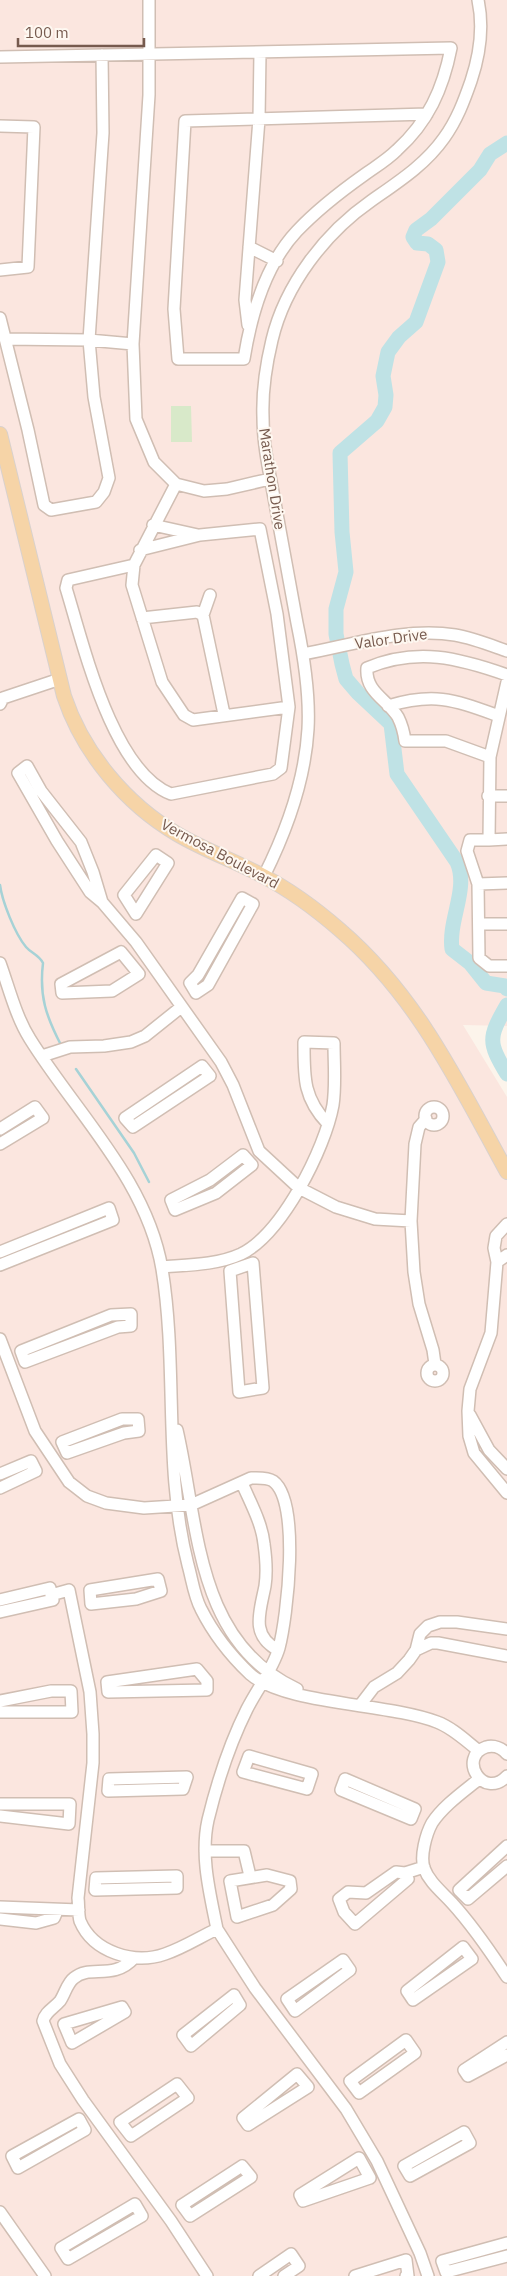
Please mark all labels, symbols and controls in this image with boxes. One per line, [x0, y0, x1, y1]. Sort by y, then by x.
scale bar [18, 15, 144, 47]
text: 100 m [25, 23, 69, 42]
street label: Marathon Drive [255, 427, 290, 531]
street label: Valor Drive [353, 624, 428, 653]
street label: Vermosa Boulevard [158, 814, 283, 893]

